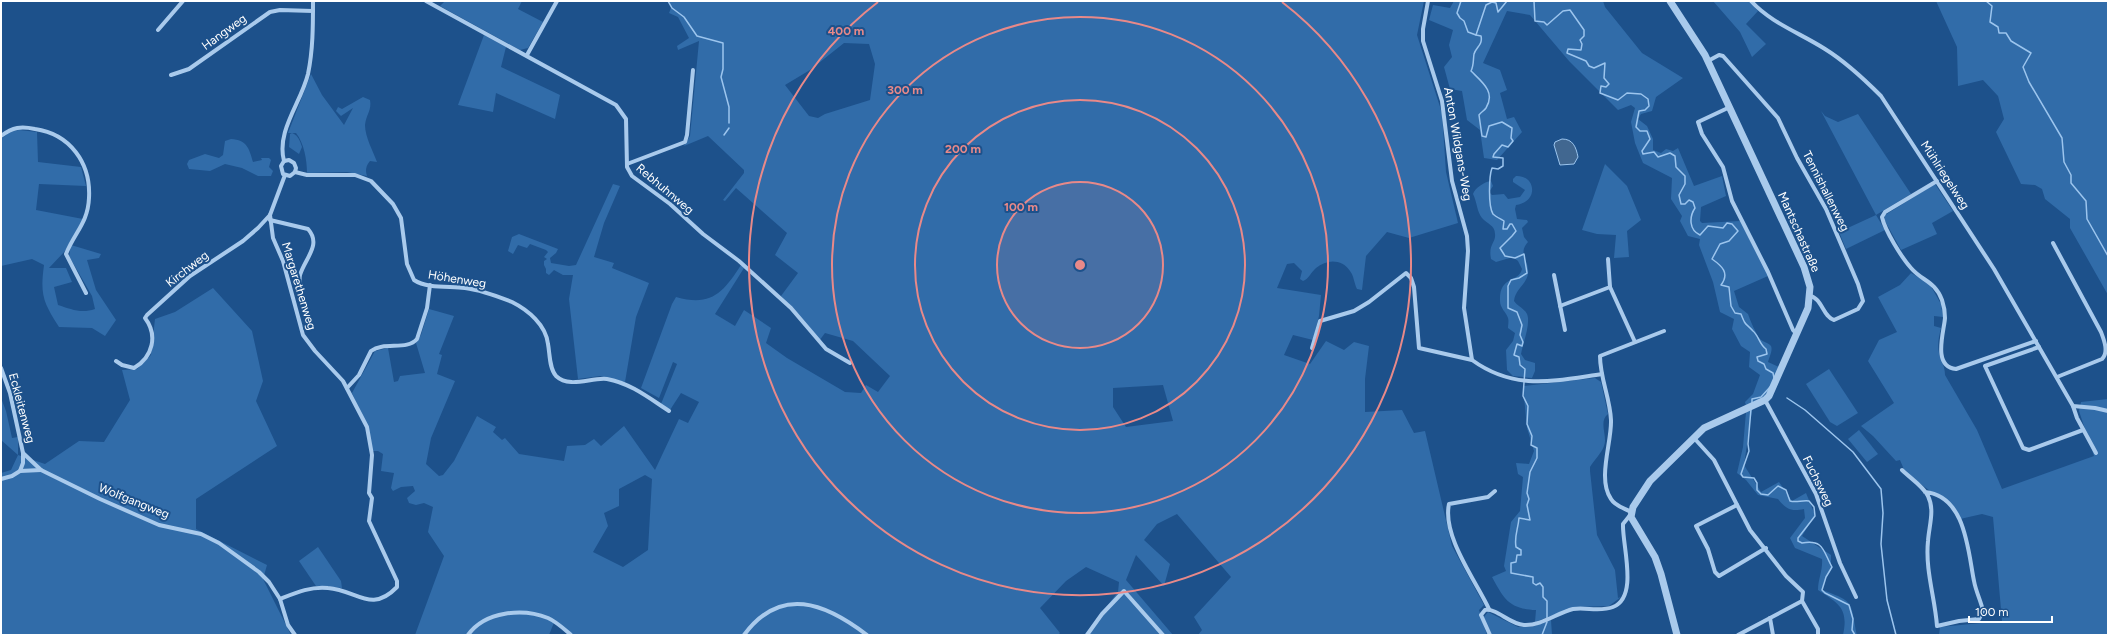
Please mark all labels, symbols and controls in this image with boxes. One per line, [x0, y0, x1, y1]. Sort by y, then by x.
street label: Hangweg [199, 11, 249, 53]
text: 400 m [828, 24, 864, 38]
text: 300 m [887, 83, 923, 97]
street label: Anton Wildgans-Weg [1441, 86, 1475, 202]
street label: Mühlriegelweg [1918, 138, 1972, 212]
text: 200 m [945, 142, 981, 156]
street label: Tennishallenweg [1800, 148, 1852, 234]
street label: Rebhuhnweg [633, 161, 697, 217]
street label: Mantschastraße [1775, 190, 1823, 275]
text: 100 m [1004, 200, 1038, 214]
street label: Margarethenweg [279, 240, 319, 332]
street label: Kirchweg [163, 248, 211, 290]
centre of rings [1073, 258, 1087, 272]
street label: Höhenweg [427, 267, 487, 291]
street label: Eckleitenweg [6, 371, 38, 445]
street label: Fuchsweg [1800, 453, 1836, 509]
street label: Wolfgangweg [97, 481, 171, 521]
scale bar [1969, 598, 2052, 624]
text: 100 m [1975, 605, 2009, 619]

